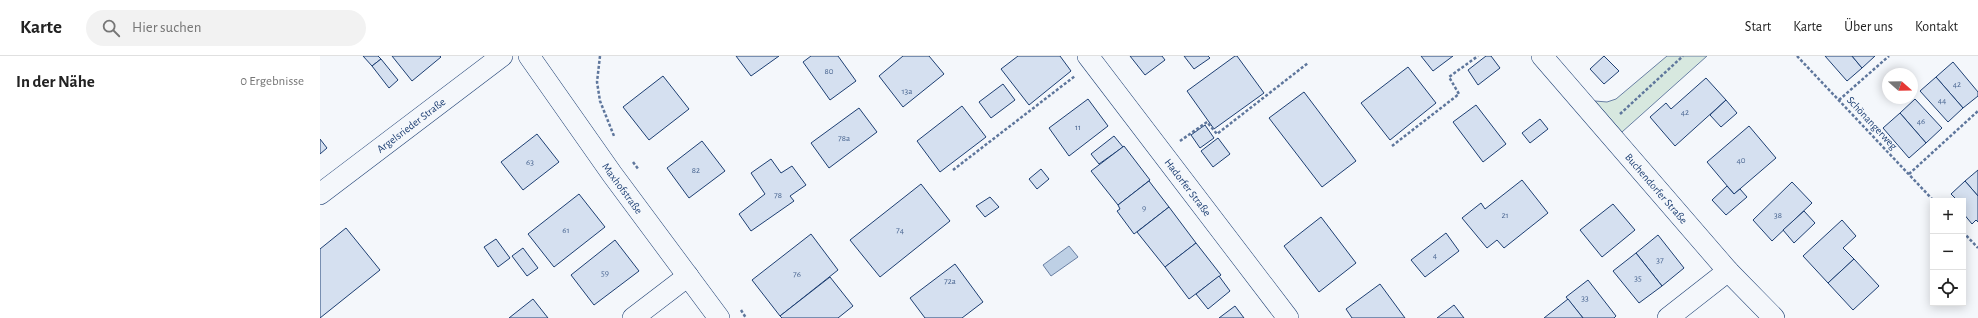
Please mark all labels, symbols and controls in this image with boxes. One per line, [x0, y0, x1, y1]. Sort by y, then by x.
search box [86, 10, 366, 46]
icon: search [100, 17, 122, 39]
text: Karte [20, 18, 62, 37]
text: Hier suchen [132, 20, 201, 35]
text: Start [1745, 20, 1771, 34]
text: Karte [1793, 20, 1822, 34]
text: Über uns [1844, 20, 1893, 34]
text: Kontakt [1915, 20, 1958, 34]
house number: 80 [824, 67, 834, 76]
north arrow [1882, 68, 1918, 104]
text: In der Nähe [16, 73, 95, 90]
text: 0 Ergebnisse [240, 75, 304, 88]
house number: 42 [1953, 80, 1961, 89]
house number: 13a [902, 87, 912, 96]
street label: Schönangerweg [1845, 94, 1900, 152]
street label: Argelsrieder Straße [374, 96, 447, 155]
house number: 44 [1938, 96, 1947, 105]
house number: 42 [1681, 108, 1689, 117]
house number: 46 [1917, 117, 1925, 126]
house number: 11 [1075, 123, 1081, 132]
house number: 78a [838, 134, 850, 143]
street label: Buchendorfer Straße [1623, 151, 1690, 226]
street label: Hadorfer Straße [1163, 156, 1213, 218]
house number: 40 [1736, 156, 1746, 165]
house number: 63 [526, 158, 534, 167]
street label: Maxhofstraße [600, 161, 645, 216]
house number: 82 [692, 166, 700, 175]
house number: 78 [774, 191, 782, 200]
map controls [1930, 198, 1966, 306]
button: + [1930, 198, 1966, 234]
house number: 9 [1142, 204, 1146, 213]
house number: 21 [1501, 211, 1509, 220]
house number: 38 [1774, 211, 1782, 220]
house number: 61 [562, 226, 570, 235]
house number: 74 [896, 226, 905, 235]
button: − [1930, 234, 1966, 270]
house number: 4 [1433, 251, 1438, 260]
house number: 37 [1656, 256, 1664, 265]
house number: 59 [601, 269, 609, 278]
house number: 76 [793, 270, 801, 279]
button: locate [1930, 270, 1966, 306]
house number: 35 [1634, 274, 1642, 283]
house number: 72a [944, 277, 956, 286]
house number: 33 [1581, 294, 1589, 303]

